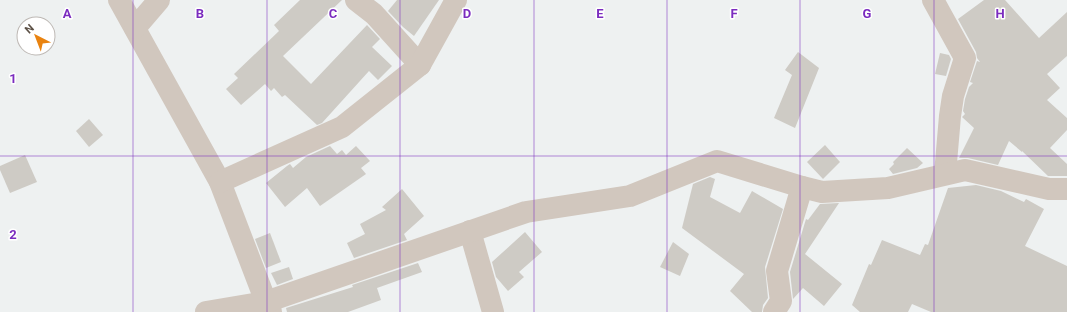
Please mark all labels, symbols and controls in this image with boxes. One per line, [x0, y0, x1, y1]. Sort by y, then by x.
text: A [63, 6, 72, 21]
text: B [196, 6, 204, 21]
text: C [329, 6, 338, 21]
text: D [463, 6, 471, 21]
text: E [596, 6, 604, 21]
text: F [730, 6, 738, 21]
text: G [863, 6, 872, 21]
text: H [995, 6, 1005, 21]
north arrow [16, 16, 56, 56]
text: N [22, 21, 37, 36]
text: 1 [9, 71, 17, 86]
text: 2 [9, 227, 17, 242]

